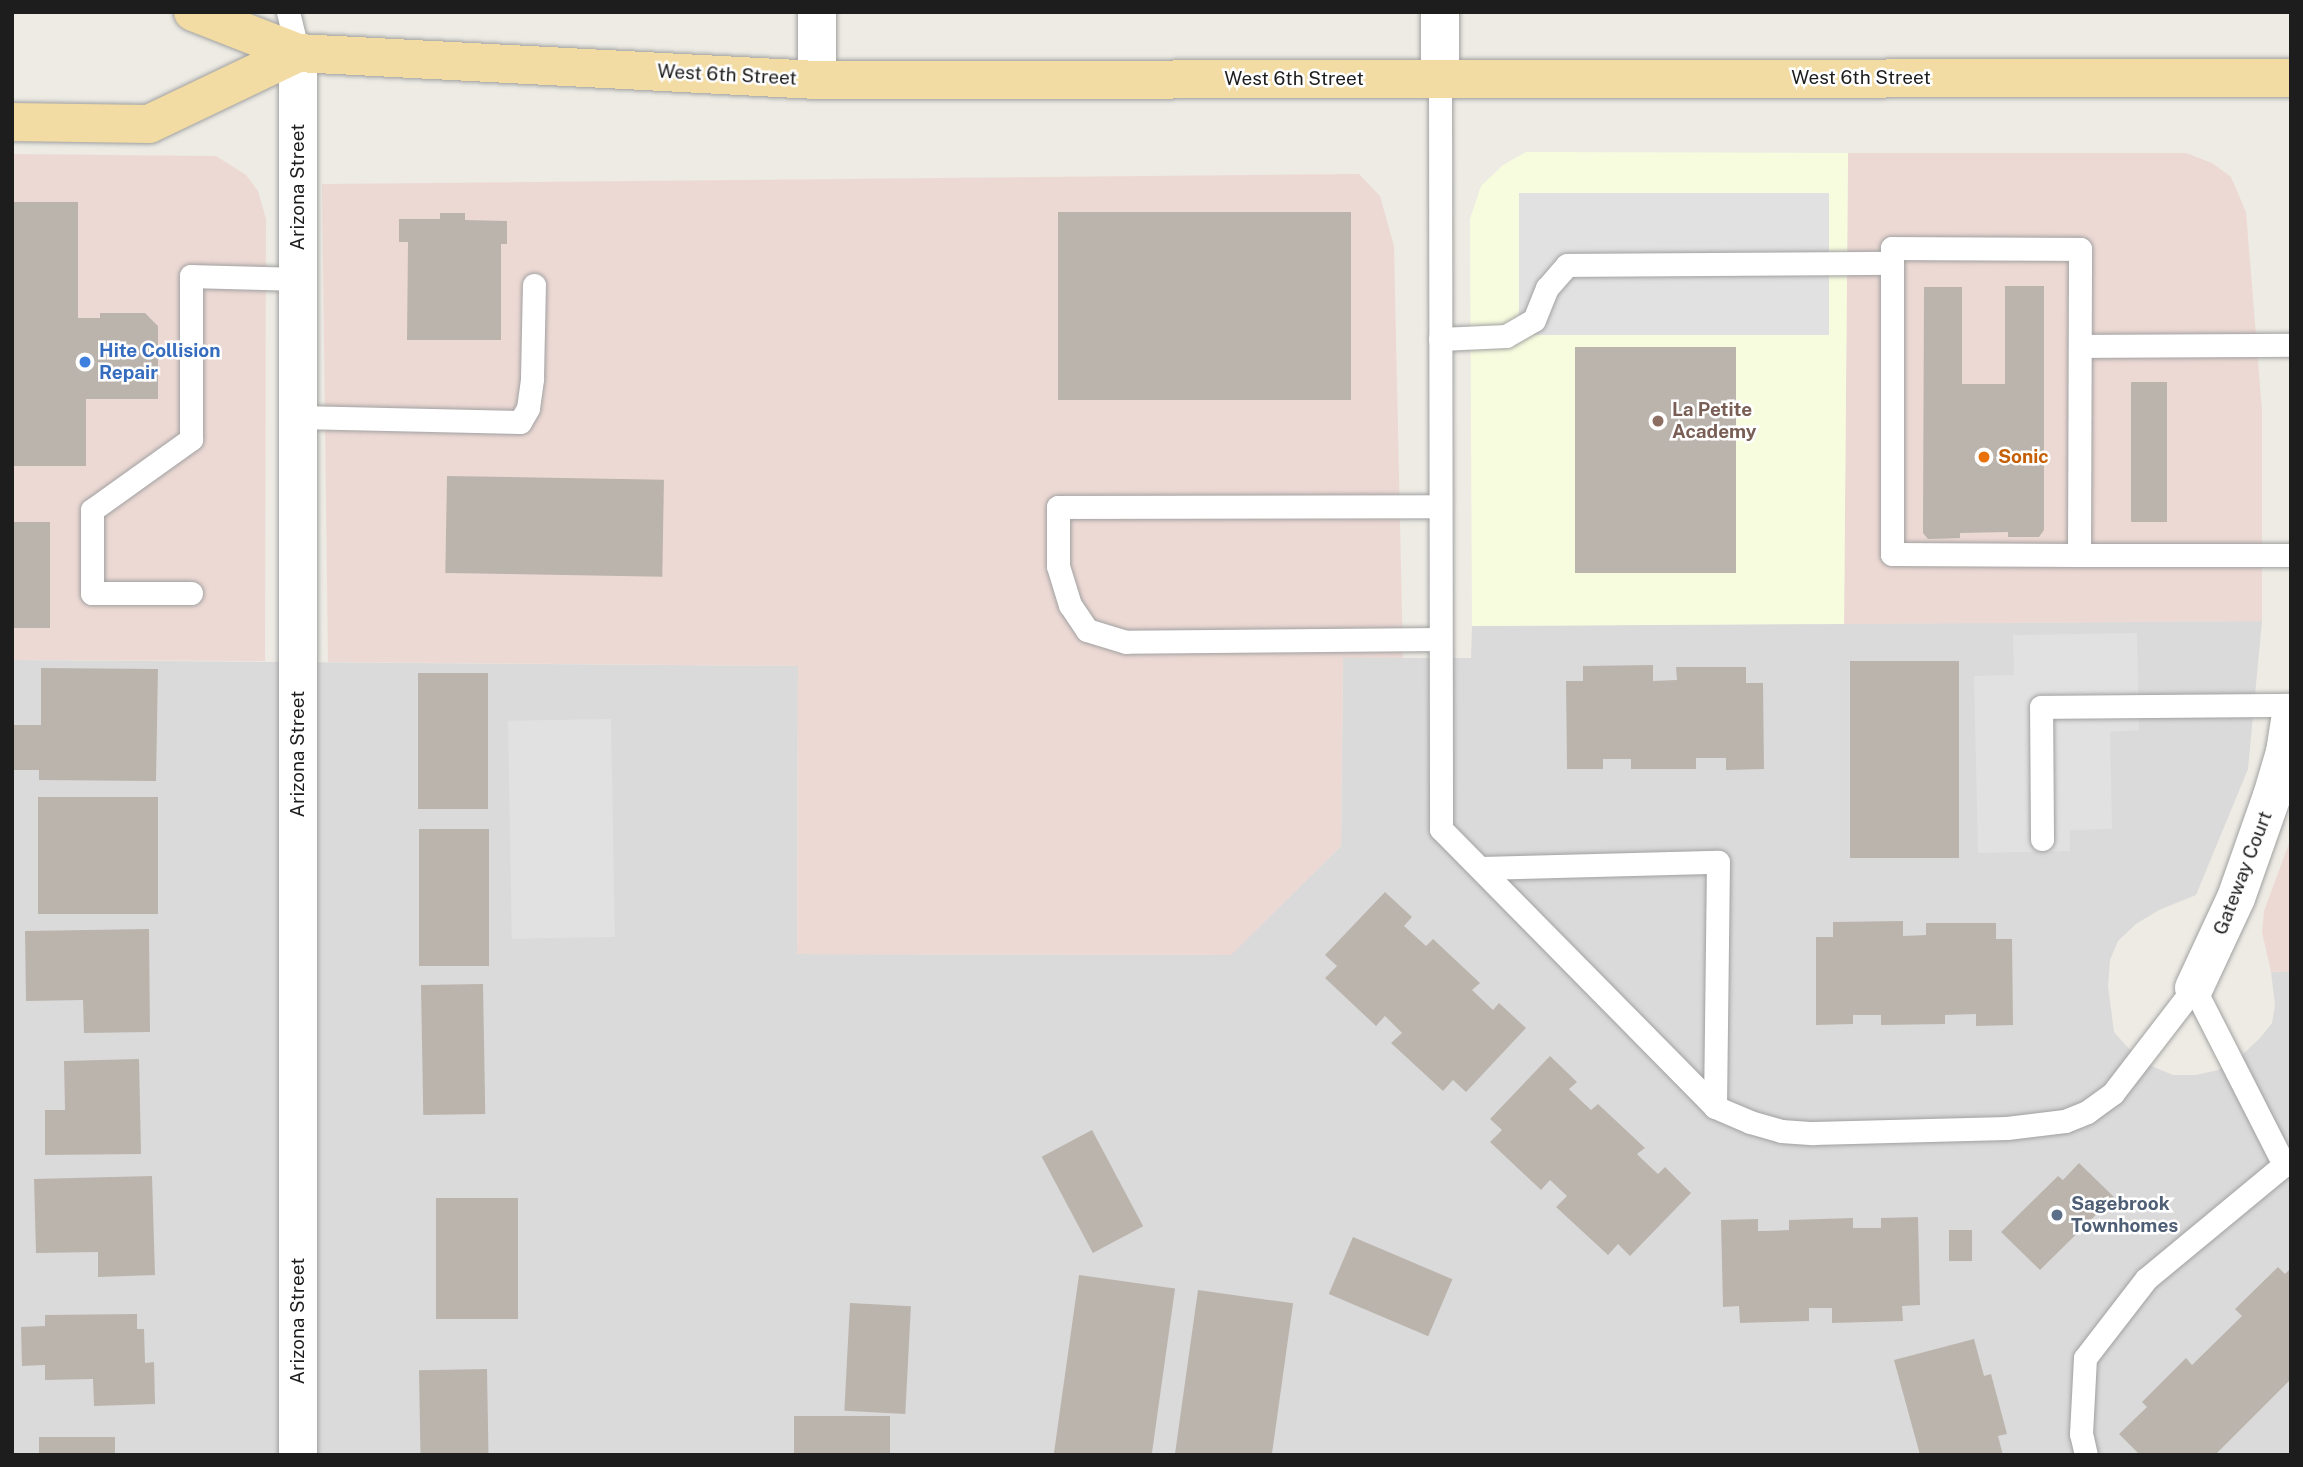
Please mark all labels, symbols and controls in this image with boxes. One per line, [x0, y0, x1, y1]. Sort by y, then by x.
street label: West 6th Street [657, 60, 797, 90]
street label: West 6th Street [1791, 67, 1931, 89]
street label: West 6th Street [1224, 68, 1364, 90]
street label: Arizona Street [287, 124, 309, 250]
place label: Hite Collision Repair [99, 340, 221, 384]
marker: Hite Collision Repair [77, 354, 93, 370]
place label: La Petite Academy [1672, 399, 1756, 443]
marker: La Petite Academy [1650, 413, 1666, 429]
place label: Sonic [1998, 446, 2049, 468]
marker: Sonic [1976, 449, 1992, 465]
street label: Arizona Street [287, 691, 309, 817]
street label: Gateway Court [2209, 808, 2277, 938]
place label: Sagebrook Townhomes [2071, 1193, 2178, 1237]
marker: Sagebrook Townhomes [2049, 1207, 2065, 1223]
street label: Arizona Street [287, 1258, 309, 1384]

